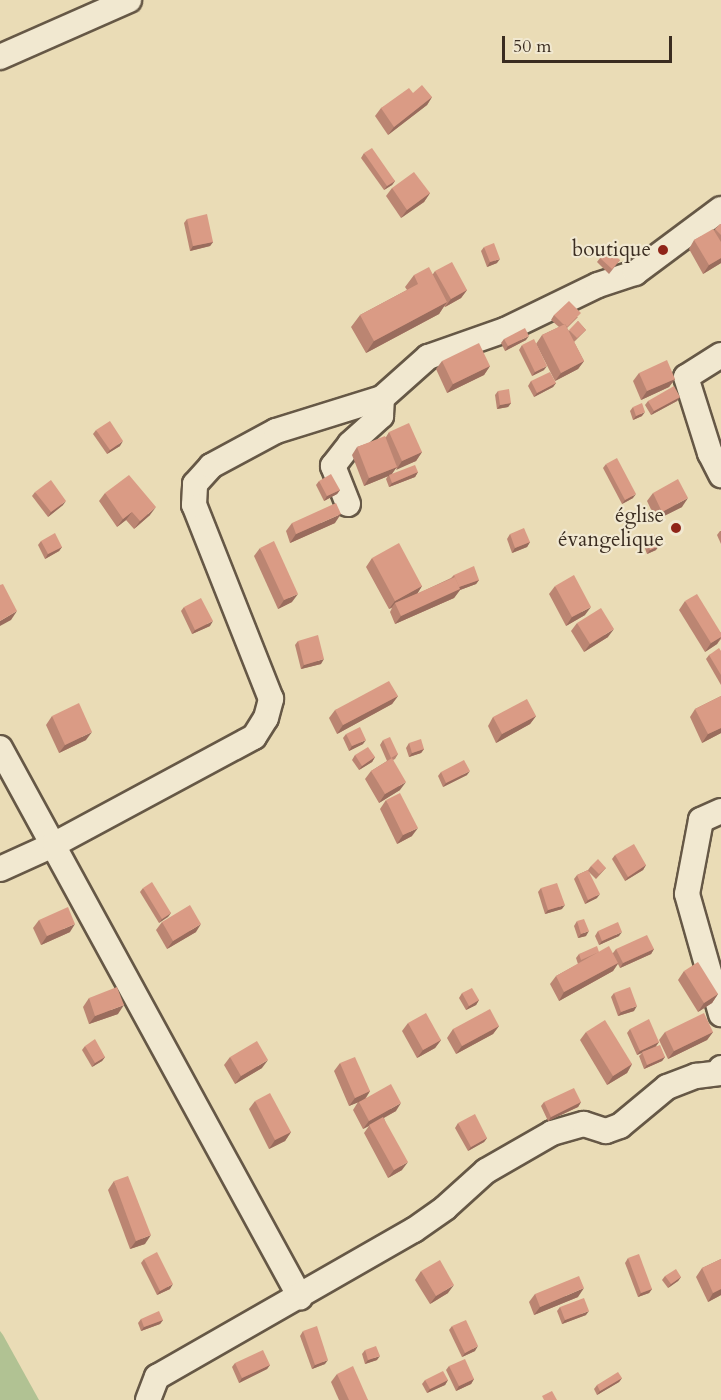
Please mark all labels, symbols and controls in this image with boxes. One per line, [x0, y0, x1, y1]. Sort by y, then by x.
scale bar [505, 24, 674, 62]
text: 50 m [513, 34, 552, 59]
place label: boutique [572, 237, 651, 263]
marker: boutique [656, 243, 670, 257]
place label: église évangelique [558, 503, 664, 553]
marker: église évangelique [669, 521, 683, 535]

